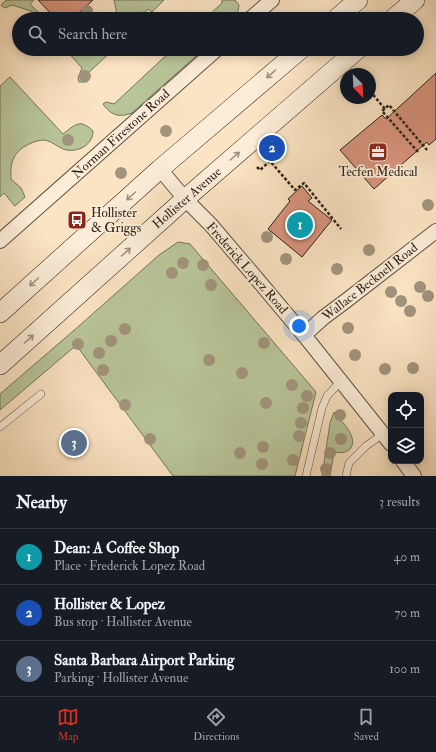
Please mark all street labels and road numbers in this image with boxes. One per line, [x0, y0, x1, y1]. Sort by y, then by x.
street label: Norman Firestone Road [69, 86, 174, 182]
street label: Hollister Avenue [149, 163, 225, 232]
street label: Frederick Lopez Road [202, 219, 292, 318]
street label: Wallace Becknell Road [318, 239, 421, 325]

